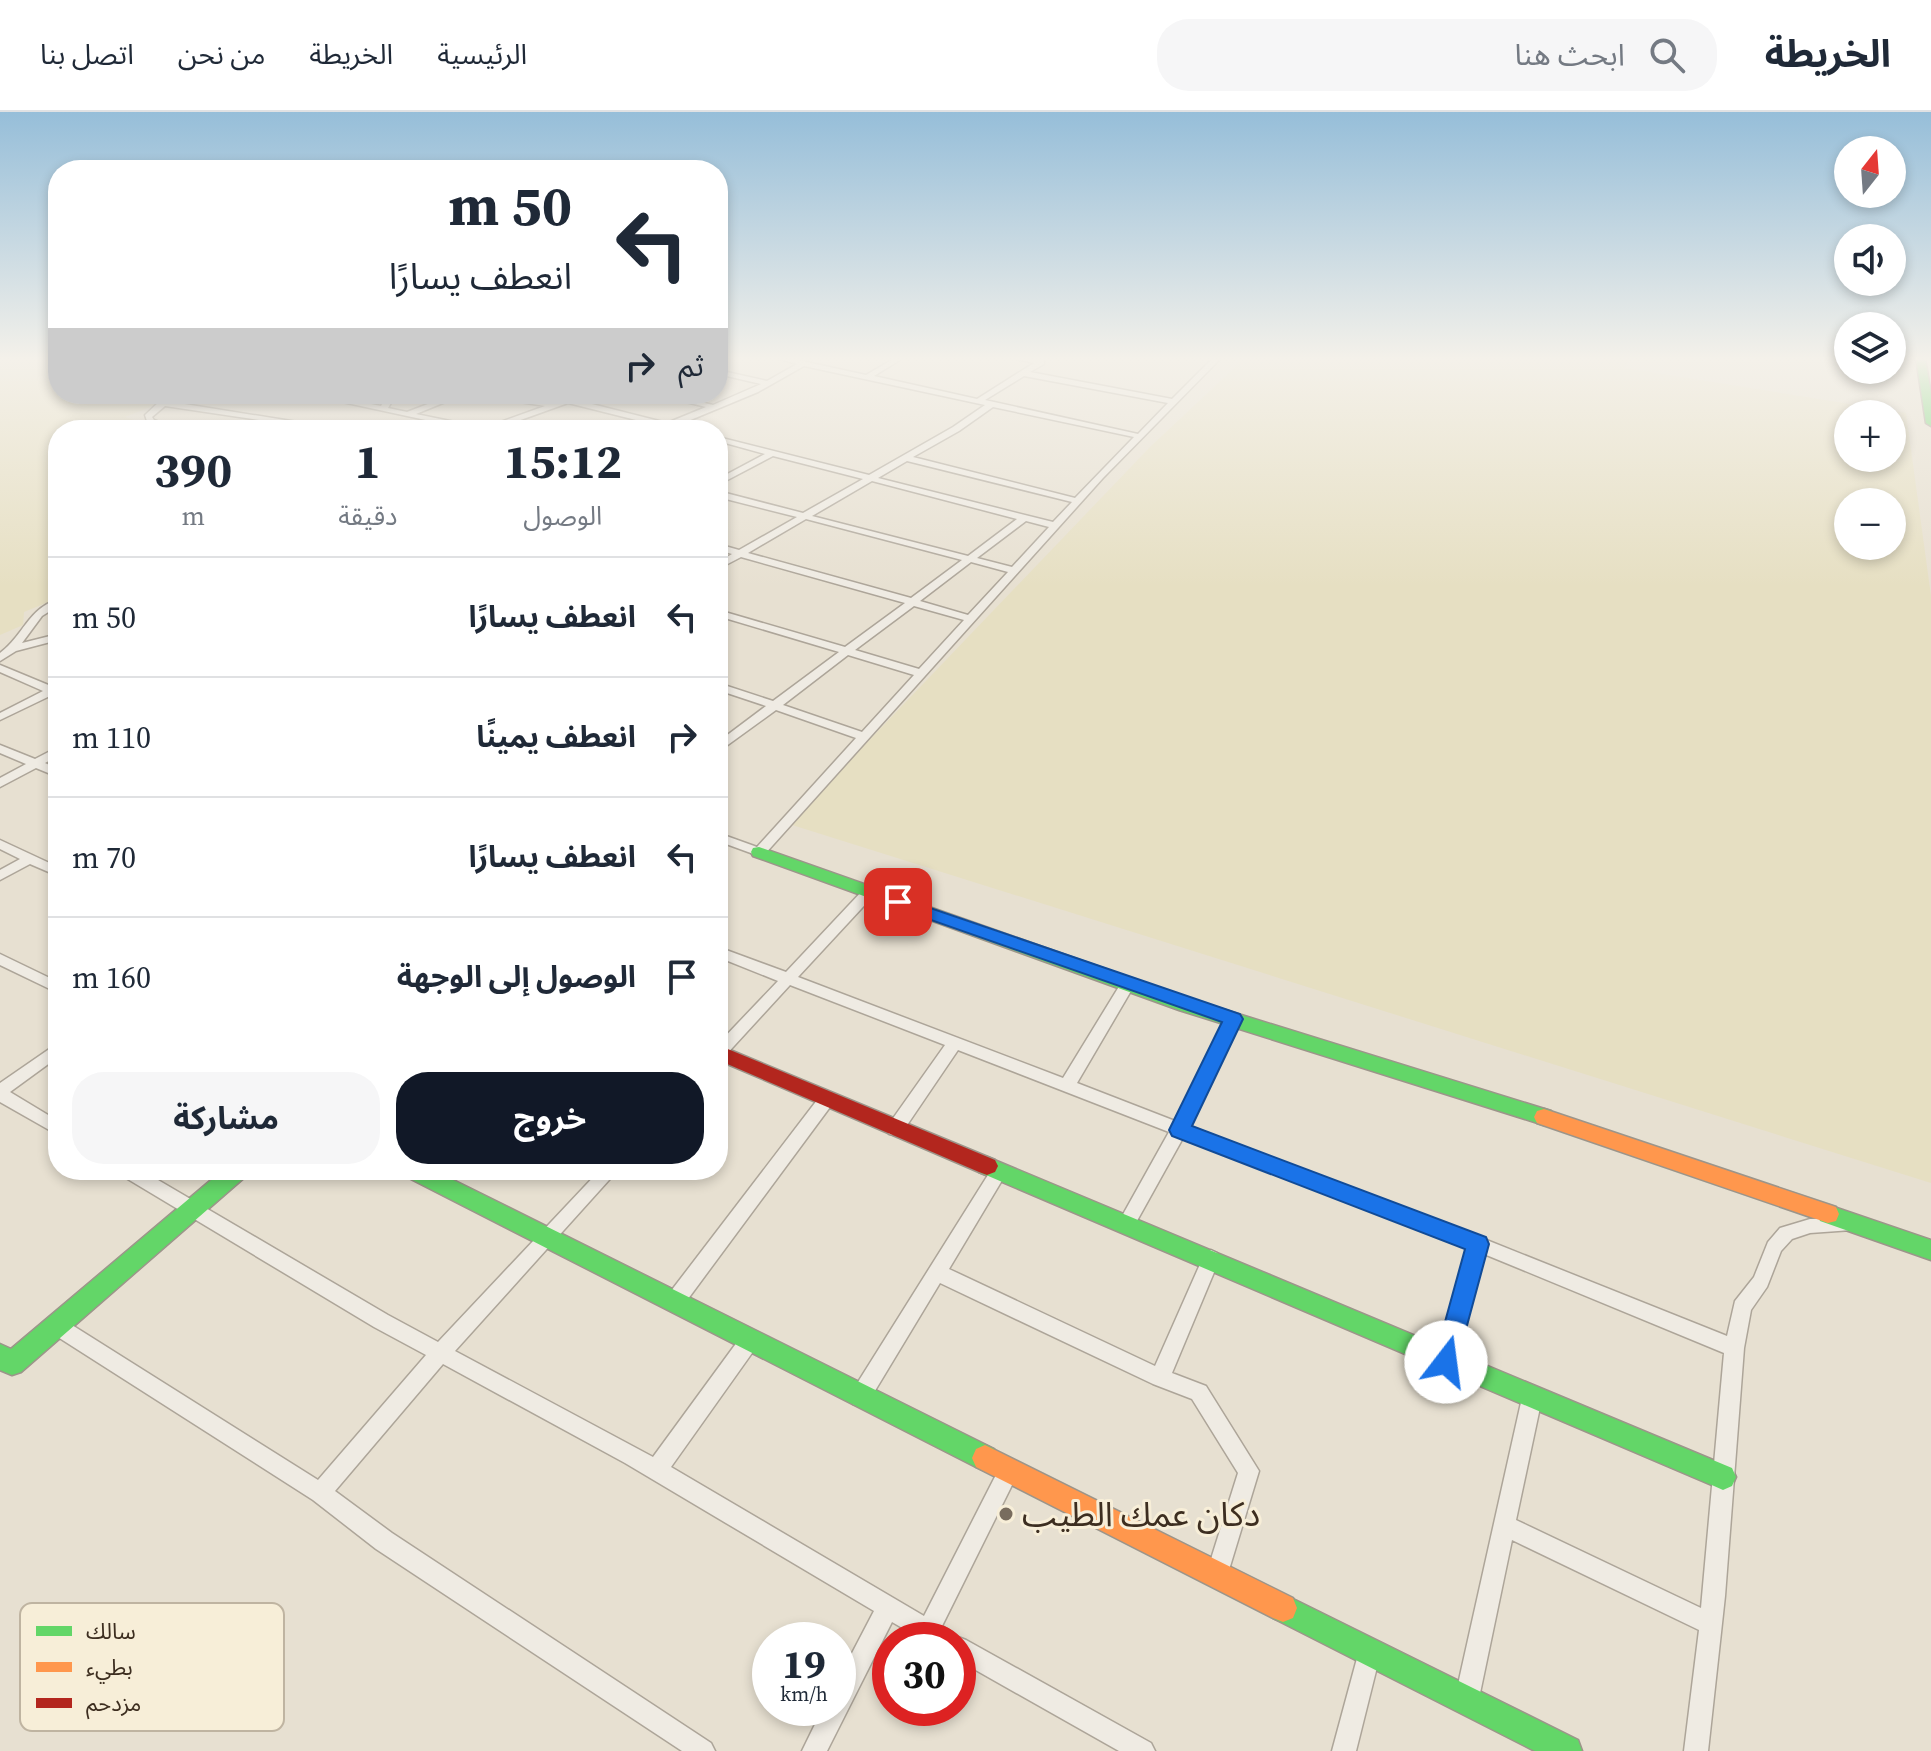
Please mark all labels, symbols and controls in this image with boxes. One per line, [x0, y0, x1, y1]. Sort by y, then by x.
search box [1157, 19, 1717, 91]
text: الخريطة [1765, 28, 1891, 80]
icon: search [1645, 33, 1689, 77]
text: ابحث هنا [1514, 34, 1625, 75]
text: اتصل بنا [40, 35, 134, 73]
text: من نحن [178, 35, 265, 73]
text: الخريطة [309, 35, 393, 73]
text: الرئيسية [437, 35, 527, 73]
north arrow [1834, 136, 1906, 208]
map controls [1834, 136, 1906, 560]
text: 50 m [449, 167, 572, 244]
icon: left [600, 192, 704, 296]
button: sound [1834, 224, 1906, 296]
text: انعطف يسارًا [389, 252, 572, 301]
button: layers [1834, 312, 1906, 384]
icon: right [618, 344, 662, 388]
text: ثم [678, 345, 704, 386]
button: + [1834, 400, 1906, 472]
text: 1 [355, 428, 381, 494]
text: 15:12 [503, 428, 622, 494]
text: 390 [154, 437, 232, 503]
button: − [1834, 488, 1906, 560]
text: m [181, 498, 205, 534]
text: دقيقة [338, 498, 397, 534]
text: الوصول [523, 498, 602, 534]
icon: left [660, 595, 704, 639]
text: انعطف يسارًا [468, 596, 636, 637]
text: 50 m [72, 597, 136, 638]
icon: right [660, 715, 704, 759]
text: انعطف يمينًا [476, 716, 636, 757]
text: 110 m [72, 717, 151, 758]
icon: left [660, 835, 704, 879]
text: انعطف يسارًا [468, 836, 636, 877]
text: 70 m [72, 837, 136, 878]
pin [864, 868, 932, 936]
icon: arrive [876, 880, 920, 924]
icon: arrive [660, 955, 704, 999]
text: الوصول إلى الوجهة [397, 956, 636, 997]
text: 160 m [72, 957, 151, 998]
button: مشاركة [72, 1072, 380, 1164]
button: خروج [396, 1072, 704, 1164]
position arrow [1404, 1320, 1488, 1404]
place label: دكان عمك الطيب [1022, 1491, 1260, 1537]
marker: دكان عمك الطيب [997, 1505, 1015, 1523]
legend [20, 1603, 284, 1731]
text: سالك [86, 1616, 136, 1646]
speed limit sign: 30 [872, 1622, 976, 1726]
text: 19 [782, 1637, 826, 1691]
text: بطيء [86, 1652, 133, 1684]
text: km/h [780, 1680, 828, 1708]
text: مزدحم [86, 1688, 141, 1720]

